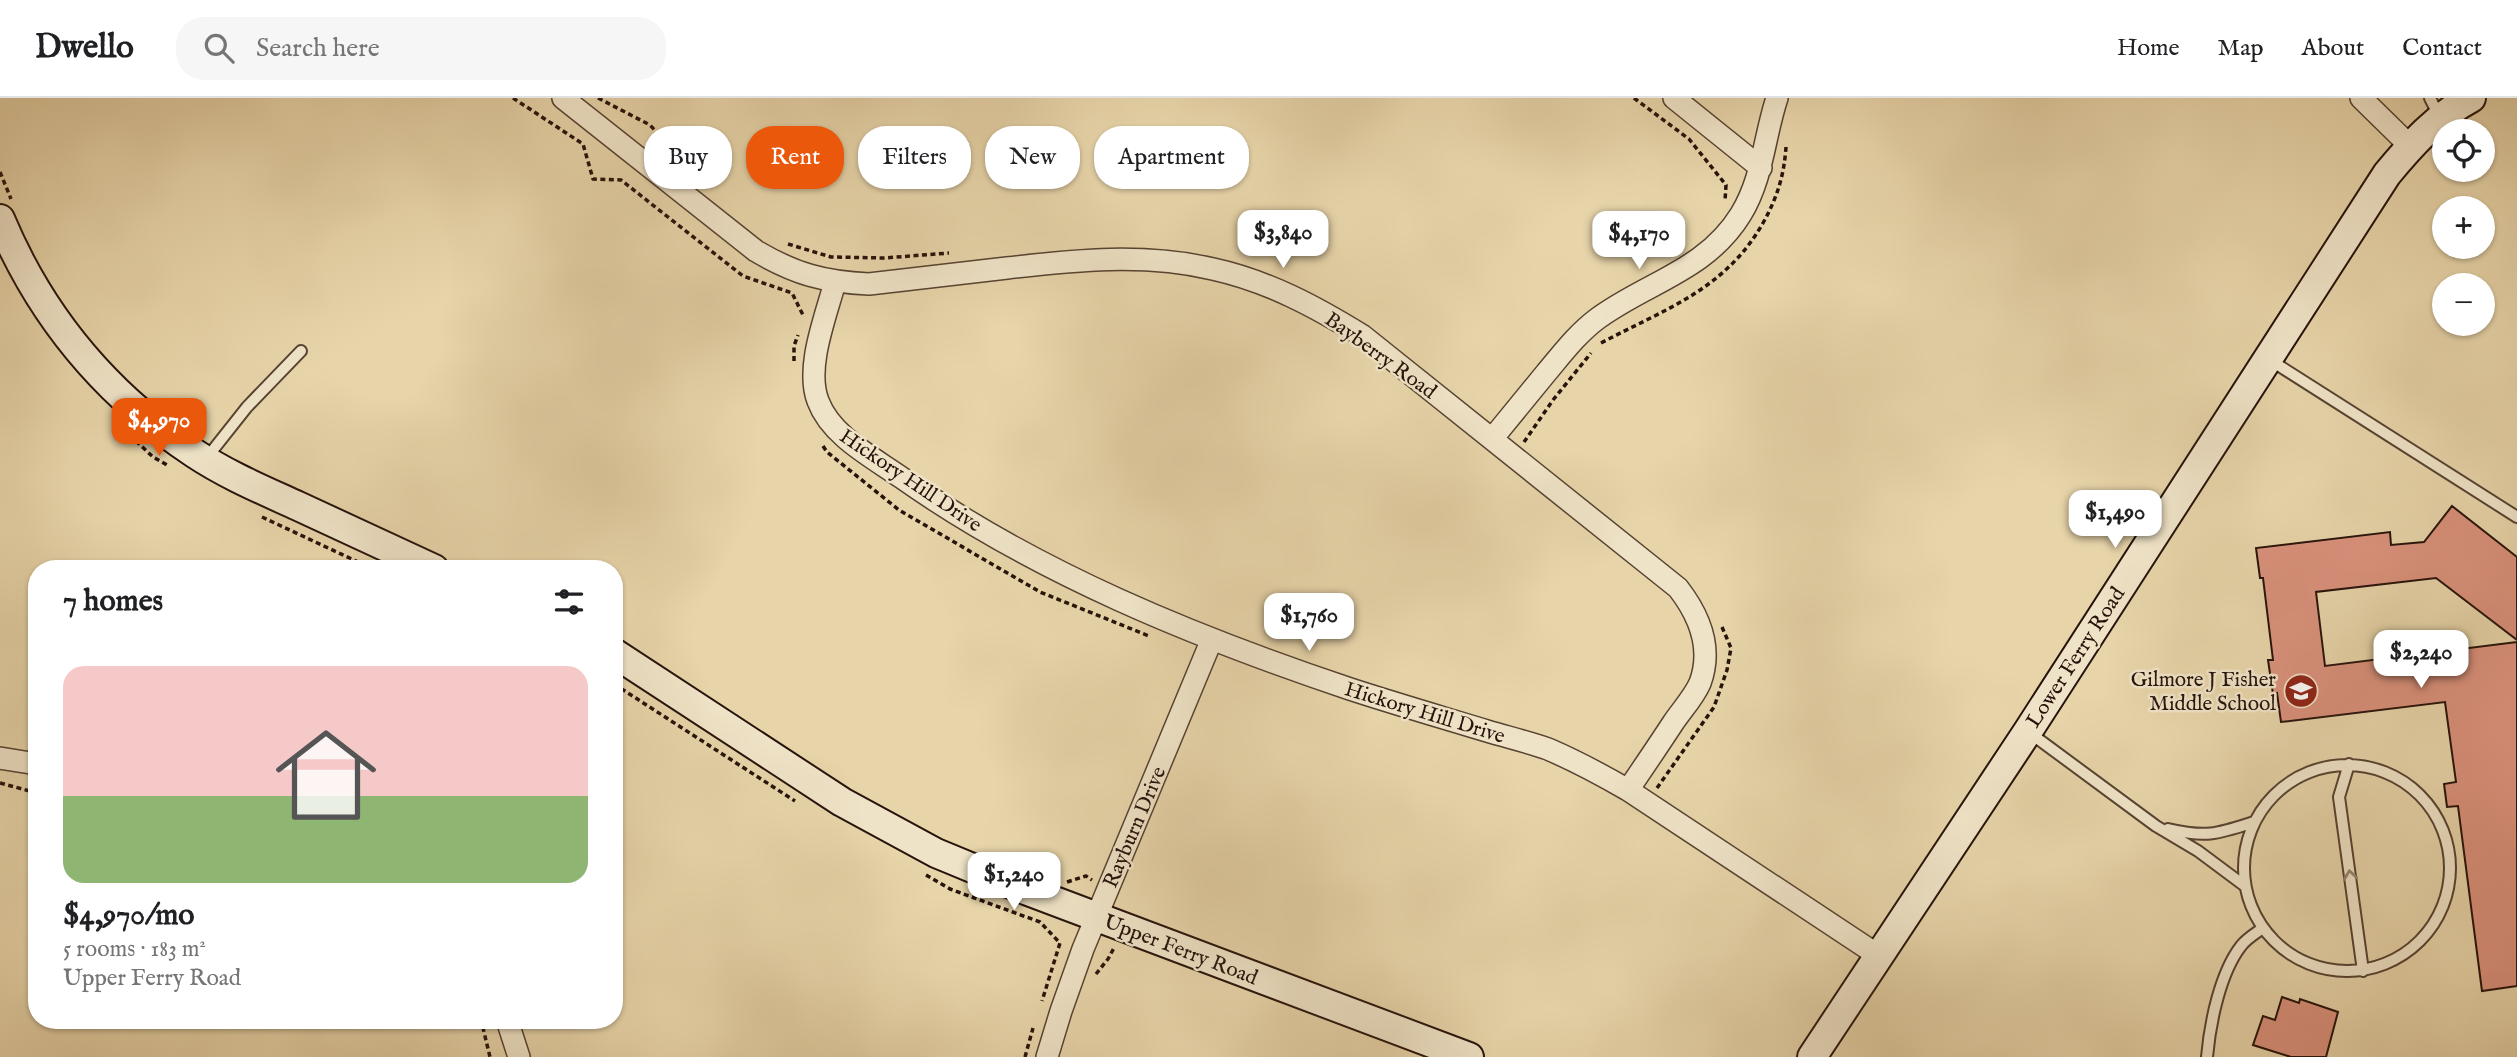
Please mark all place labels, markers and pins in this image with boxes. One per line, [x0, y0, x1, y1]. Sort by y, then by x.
pin: $3,840 [1226, 211, 1340, 270]
pin: $4,170 [1582, 212, 1696, 271]
pin: $4,970 [102, 398, 216, 458]
pin: $1,490 [2058, 490, 2172, 550]
pin: $1,760 [1252, 594, 1366, 653]
pin: $2,240 [2364, 630, 2478, 690]
place label: Gilmore J Fisher Middle School [2131, 667, 2276, 718]
school or university icon: Gilmore J Fisher Middle School [2282, 672, 2320, 710]
pin: $1,240 [957, 852, 1071, 912]

